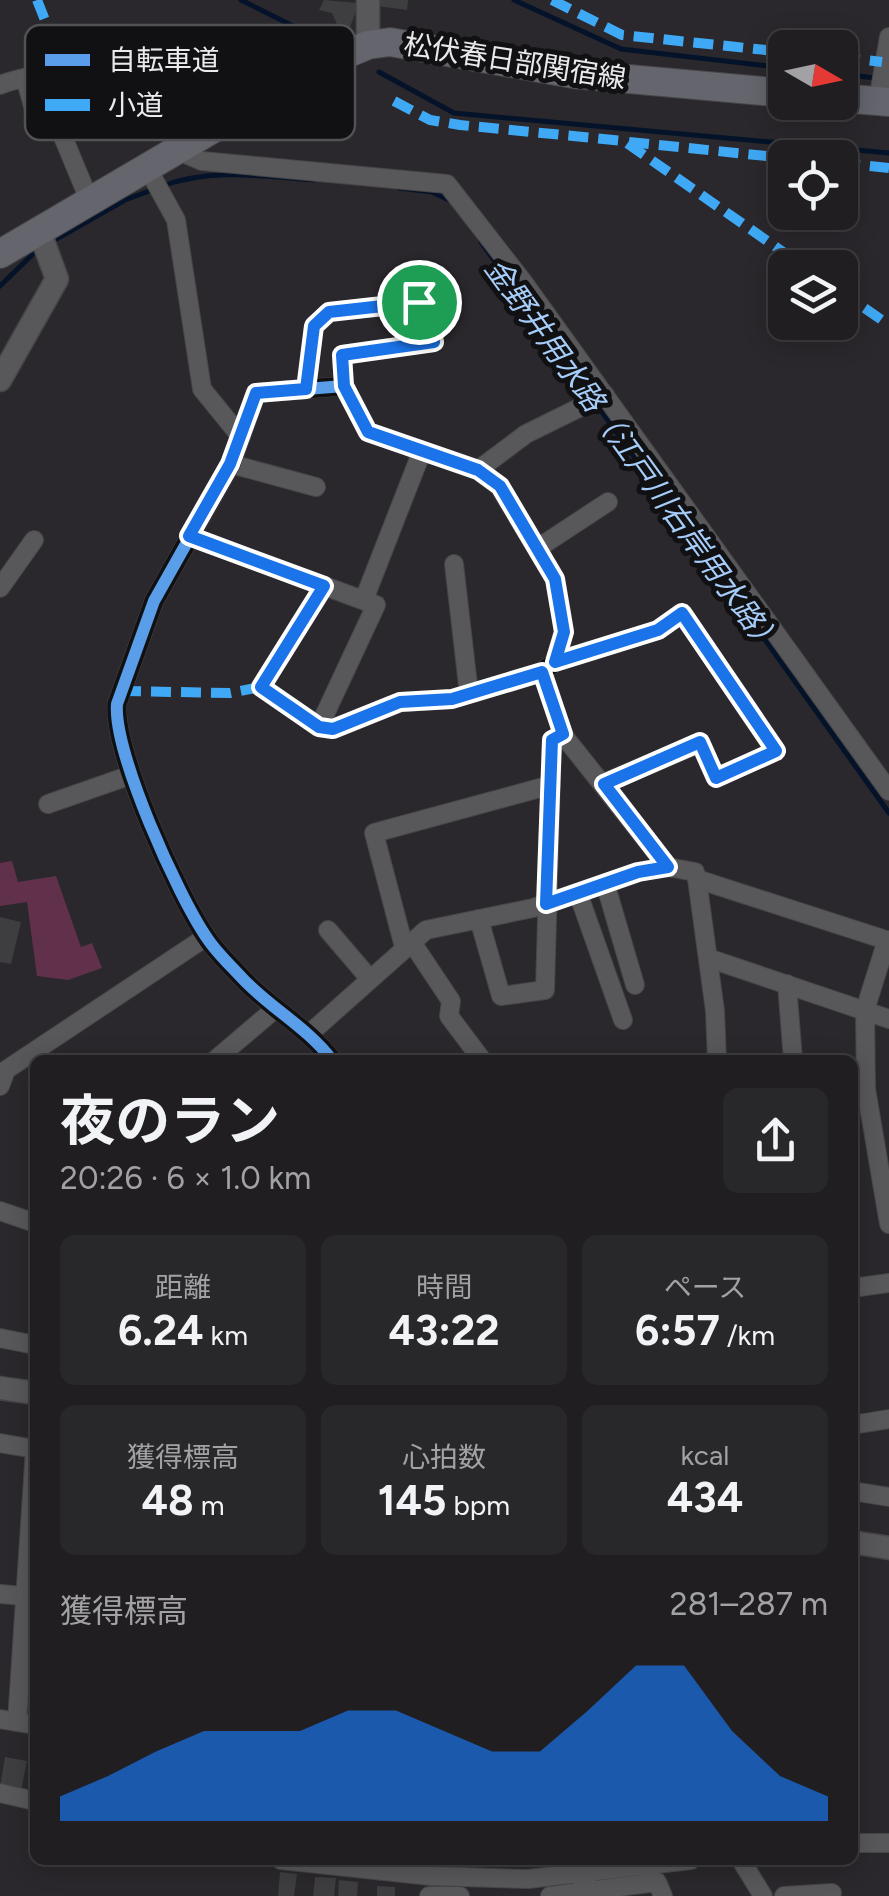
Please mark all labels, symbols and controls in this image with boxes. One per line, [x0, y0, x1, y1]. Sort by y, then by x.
legend [25, 25, 355, 140]
street label: 松伏春日部関宿線 [402, 27, 628, 95]
north arrow [768, 30, 858, 120]
map controls [768, 30, 858, 340]
text: 自転車道 [108, 43, 220, 77]
text: 小道 [108, 88, 164, 122]
button: locate [768, 140, 858, 230]
button: layers [768, 250, 858, 340]
water label: 金野井用水路（江戸川右岸用水路） [477, 251, 789, 661]
pin [377, 260, 462, 345]
icon: arrive [392, 275, 447, 330]
text: 夜のラン [60, 1088, 280, 1154]
button: share [723, 1088, 828, 1193]
text: 20:26 · 6 × 1.0 km [60, 1159, 311, 1197]
text: 距離 [155, 1270, 211, 1304]
text: 時間 [416, 1270, 472, 1304]
text: ペース [664, 1270, 746, 1304]
text: 6.24 [118, 1305, 204, 1356]
text: 43:22 [388, 1305, 500, 1356]
text: 6:57 [635, 1305, 720, 1356]
text: km [204, 1318, 248, 1352]
text: /km [720, 1318, 775, 1352]
text: kcal [681, 1438, 729, 1472]
text: 獲得標高 [127, 1440, 239, 1474]
text: 心拍数 [402, 1440, 486, 1474]
text: 434 [667, 1472, 743, 1523]
text: 48 [141, 1475, 194, 1526]
text: 145 [378, 1475, 447, 1526]
text: m [194, 1488, 225, 1522]
text: bpm [447, 1488, 510, 1522]
text: 281–287 m [670, 1585, 828, 1623]
text: 獲得標高 [60, 1592, 188, 1630]

